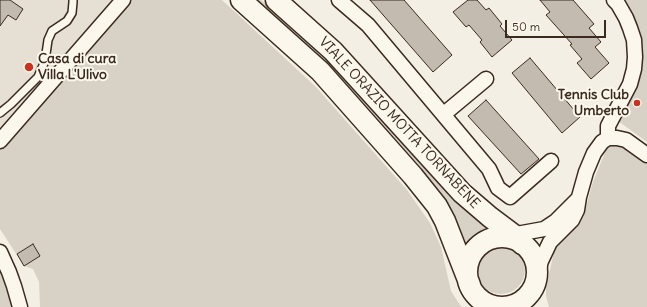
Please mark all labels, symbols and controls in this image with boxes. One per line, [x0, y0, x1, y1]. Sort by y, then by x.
scale bar [507, 12, 608, 38]
text: 50 m [512, 19, 540, 34]
street label: VIALE ORAZIO MOTTA TORNABENE [315, 34, 483, 212]
place label: Casa di cura Villa L'Ulivo [38, 51, 116, 84]
marker: Casa di cura Villa L'Ulivo [23, 61, 35, 73]
place label: Tennis Club Umberto [558, 87, 629, 120]
marker: Tennis Club Umberto [632, 98, 642, 108]

